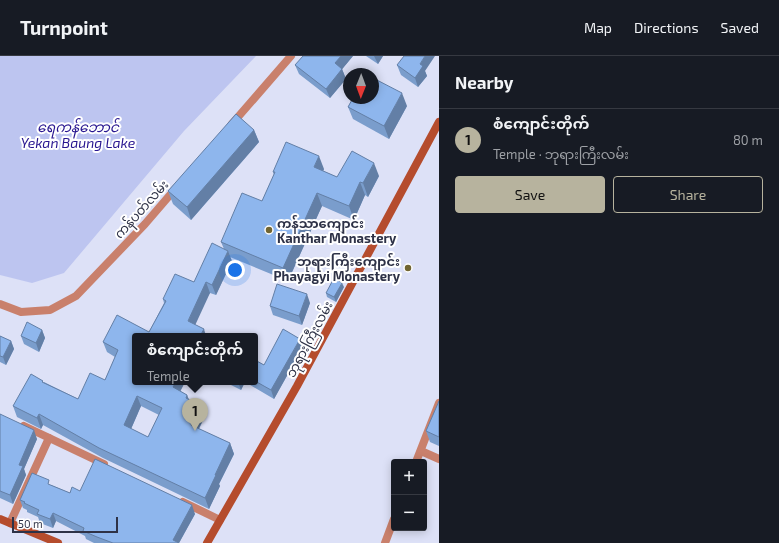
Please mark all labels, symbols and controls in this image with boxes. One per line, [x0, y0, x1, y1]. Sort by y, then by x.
text: Turnpoint [20, 16, 108, 39]
text: Map [584, 19, 612, 36]
text: Directions [634, 19, 699, 36]
text: Saved [721, 19, 759, 36]
north arrow [343, 68, 379, 104]
text: Nearby [455, 72, 513, 92]
text: စံကျောင်းတိုက် [493, 114, 589, 132]
water label: ရေကန်ဘောင် Yekan Baung Lake [21, 117, 136, 151]
text: 1 [465, 132, 471, 148]
text: 80 m [733, 132, 763, 148]
text: Temple · ဘုရားကြီးလမ်း [493, 146, 629, 162]
street label: ကန်ပတ်လမ်း [111, 176, 174, 244]
button: Save [455, 176, 605, 213]
button: Share [613, 176, 763, 213]
place label: ကန်သာကျောင်း Kanthar Monastery [277, 214, 397, 246]
marker: ကန်သာကျောင်း Kanthar Monastery [264, 225, 274, 235]
place label: ဘုရားကြီးကျောင်း Phayagyi Monastery [274, 252, 401, 284]
your location [225, 260, 245, 280]
marker: ဘုရားကြီးကျောင်း Phayagyi Monastery [403, 263, 413, 273]
street label: ဘုရားကြီးလမ်း [282, 298, 338, 381]
popup [132, 333, 258, 385]
text: စံကျောင်းတိုက် [147, 340, 243, 358]
text: Temple [147, 368, 190, 384]
pin: 1 [182, 398, 208, 431]
map controls [391, 459, 427, 531]
button: + [391, 459, 427, 495]
button: − [391, 495, 427, 531]
scale bar [12, 515, 118, 534]
text: 50 m [18, 517, 43, 530]

